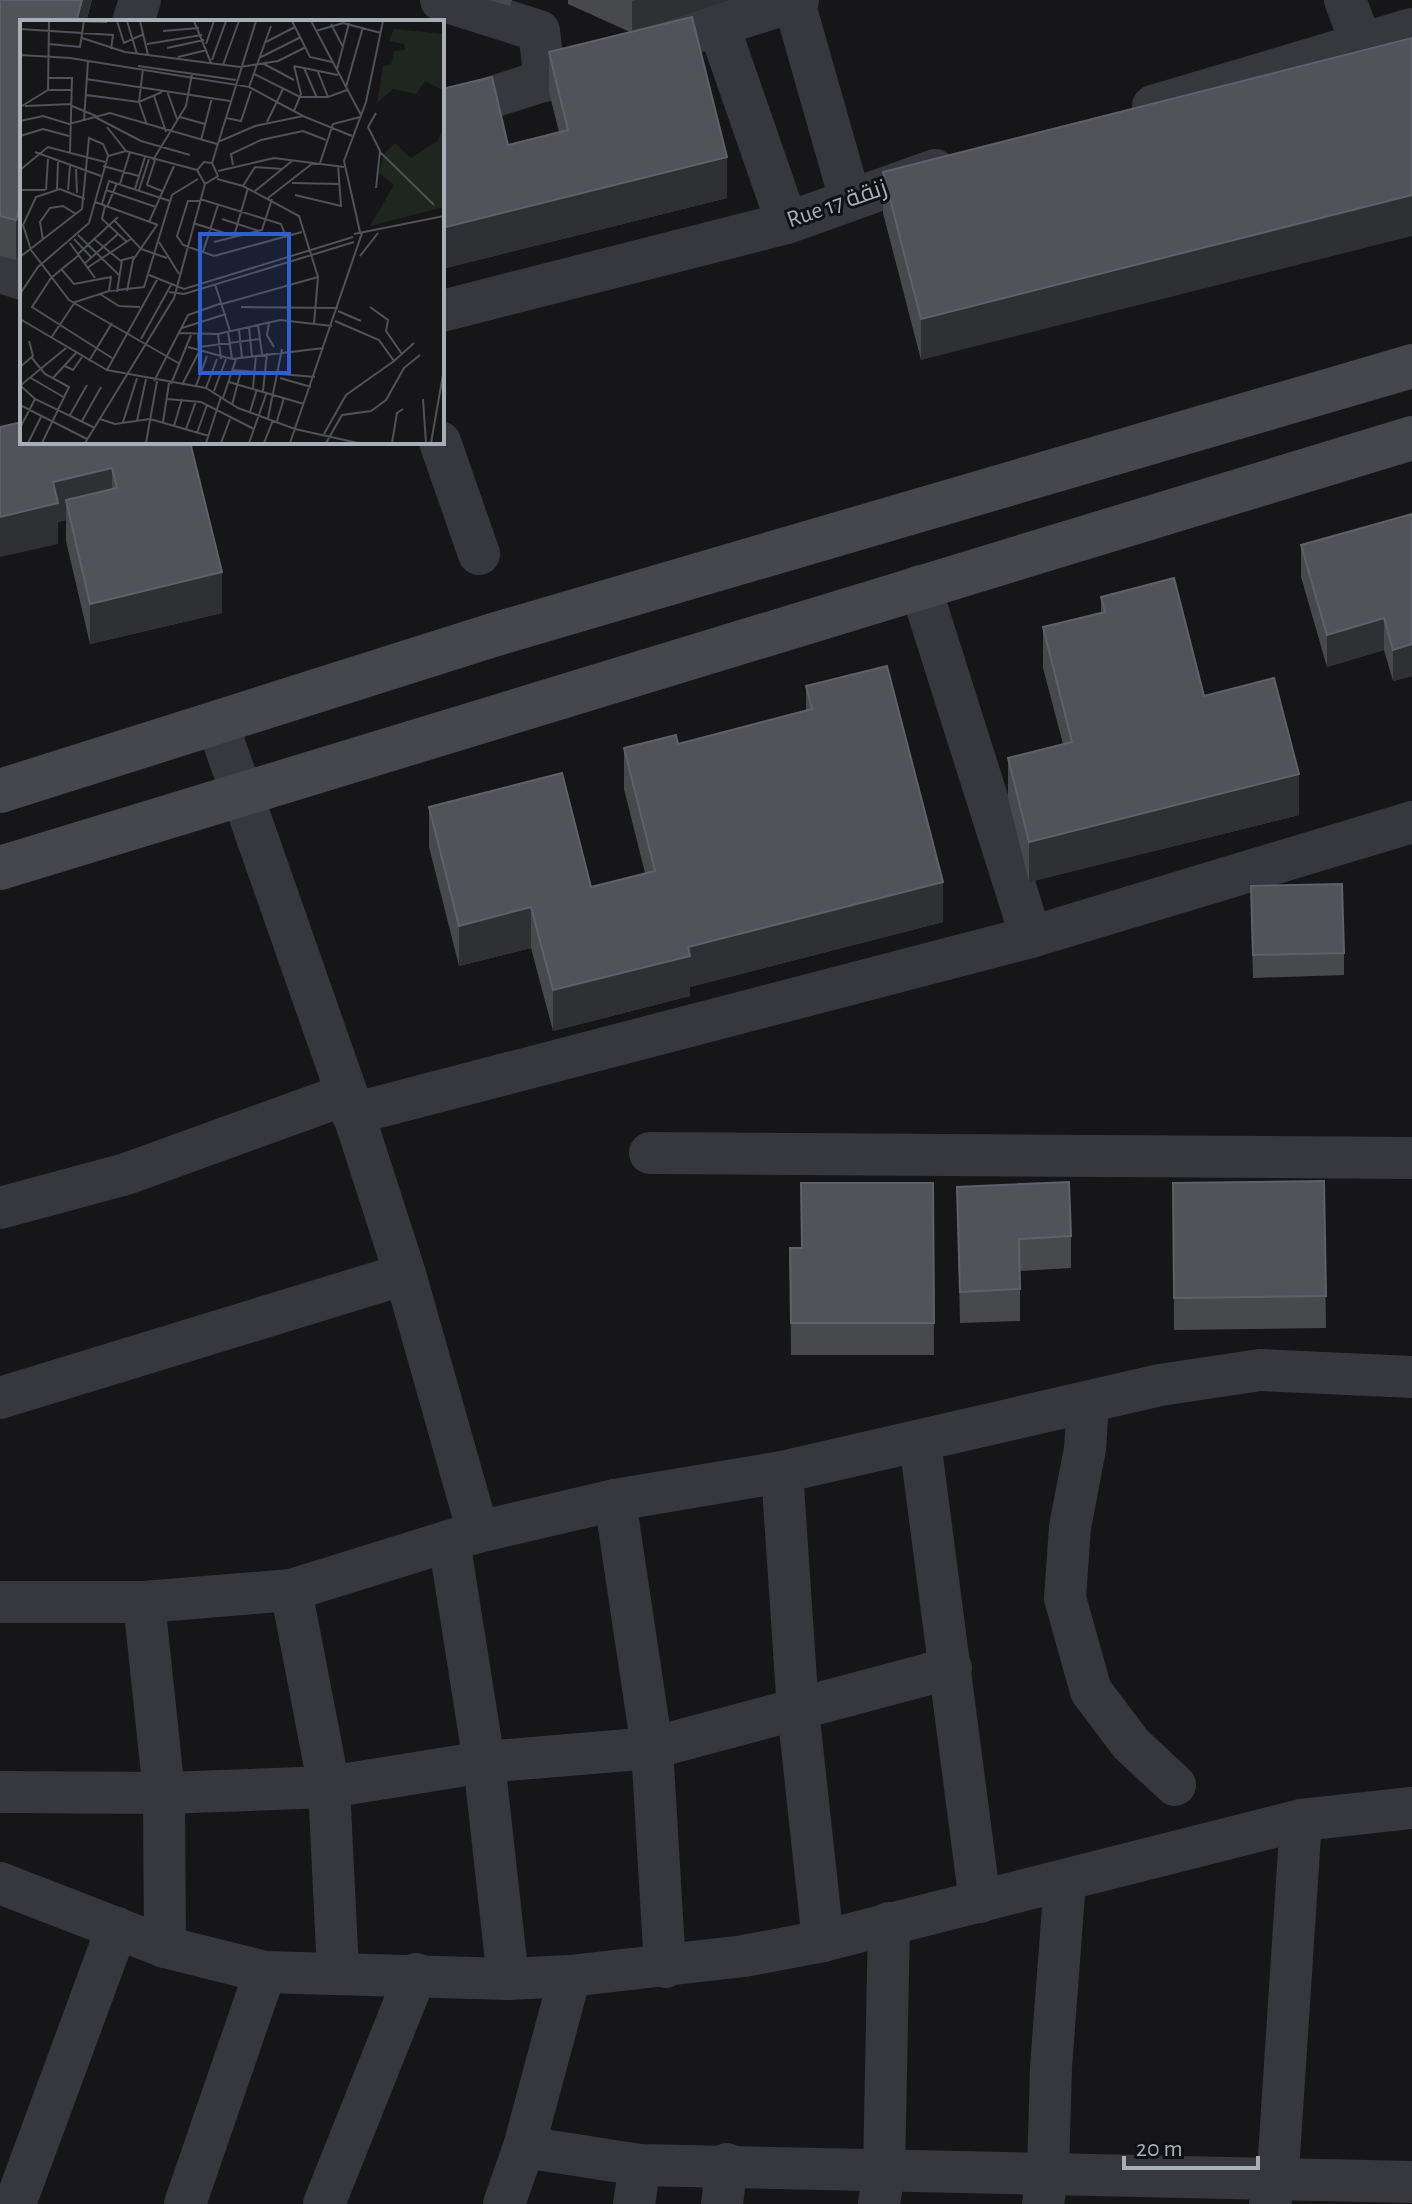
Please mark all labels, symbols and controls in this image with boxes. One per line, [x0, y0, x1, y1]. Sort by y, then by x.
inset map [20, 20, 444, 444]
street label: Rue 17 زنقة [784, 176, 890, 232]
scale bar [1124, 2120, 1258, 2170]
text: 20 m [1136, 2137, 1183, 2161]

